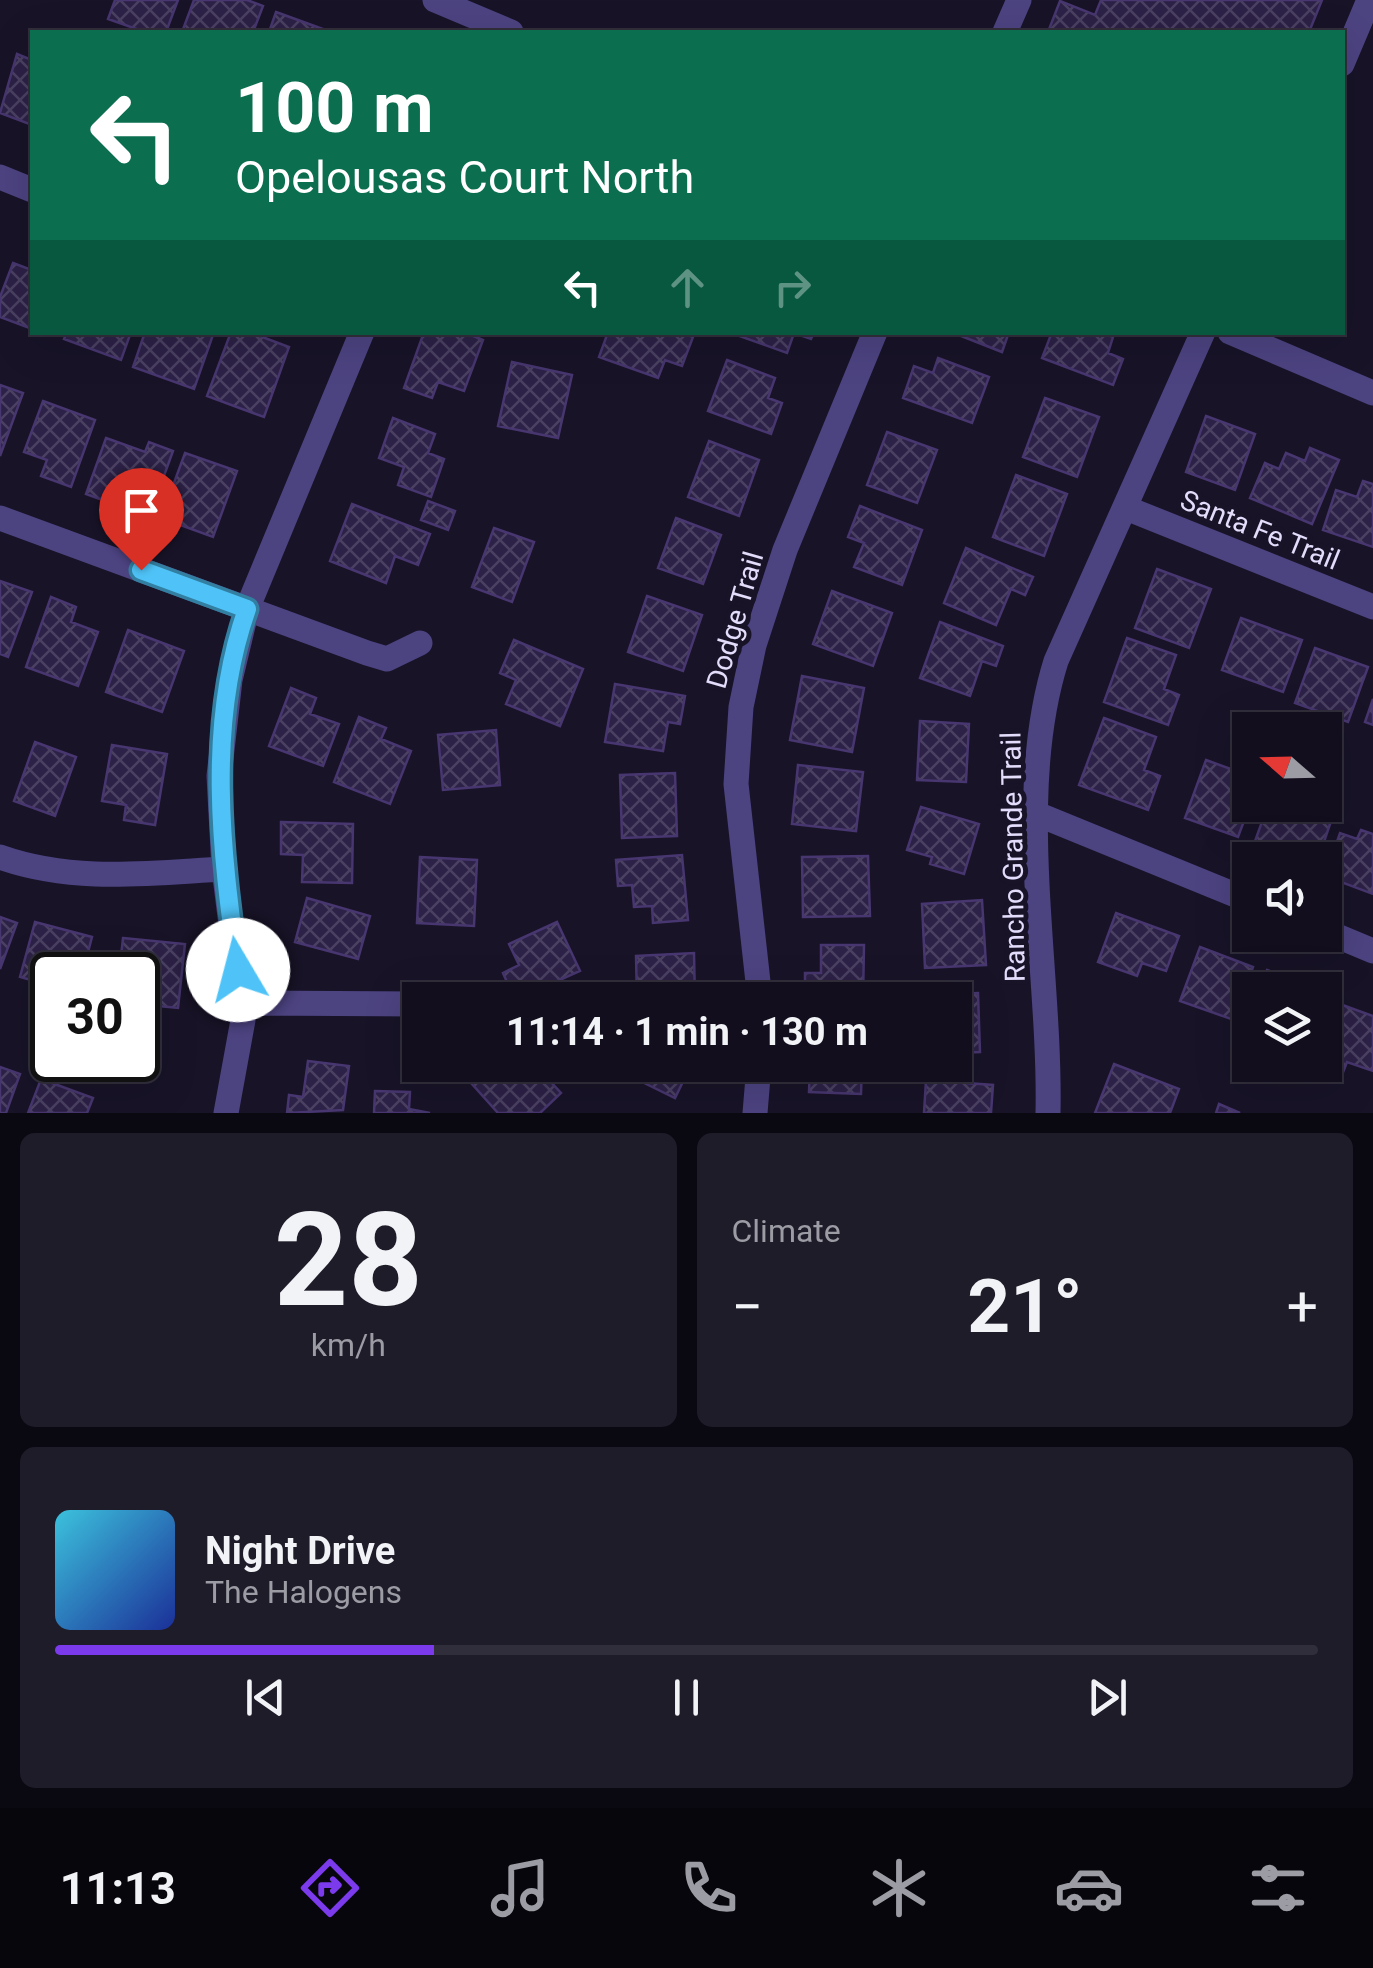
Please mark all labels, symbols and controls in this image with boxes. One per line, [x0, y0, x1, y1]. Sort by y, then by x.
text: 100 m [235, 67, 434, 149]
icon: left [70, 70, 200, 200]
text: Opelousas Court North [235, 151, 694, 204]
icon: left [555, 260, 610, 315]
icon: ahead [660, 260, 715, 315]
icon: right [765, 260, 820, 315]
pin [99, 468, 184, 571]
icon: arrive [114, 483, 169, 538]
street label: Santa Fe Trail [1176, 483, 1344, 577]
street label: Dodge Trail [700, 548, 770, 692]
north arrow [1232, 712, 1342, 822]
map controls [1232, 712, 1342, 1082]
street label: Rancho Grande Trail [994, 732, 1032, 982]
button: sound [1232, 842, 1342, 952]
position arrow [186, 918, 290, 1022]
speed limit sign: 30 [30, 952, 160, 1082]
button: layers [1232, 972, 1342, 1082]
text: 11:14 · 1 min · 130 m [506, 1010, 868, 1054]
text: 28 [274, 1184, 423, 1337]
text: Climate [732, 1212, 841, 1250]
text: 21° [967, 1262, 1083, 1350]
text: − [732, 1275, 763, 1339]
text: + [1287, 1275, 1318, 1339]
text: km/h [311, 1326, 386, 1364]
text: Night Drive [205, 1529, 395, 1573]
text: The Halogens [205, 1573, 402, 1611]
icon: previous [238, 1670, 293, 1725]
icon: pause [659, 1670, 714, 1725]
icon: next [1080, 1670, 1135, 1725]
icon: directions [295, 1853, 365, 1923]
icon: music [485, 1853, 555, 1923]
icon: phone [674, 1853, 744, 1923]
icon: climate [864, 1853, 934, 1923]
icon: car [1054, 1853, 1124, 1923]
icon: filters [1243, 1853, 1313, 1923]
text: 11:13 [60, 1862, 176, 1915]

